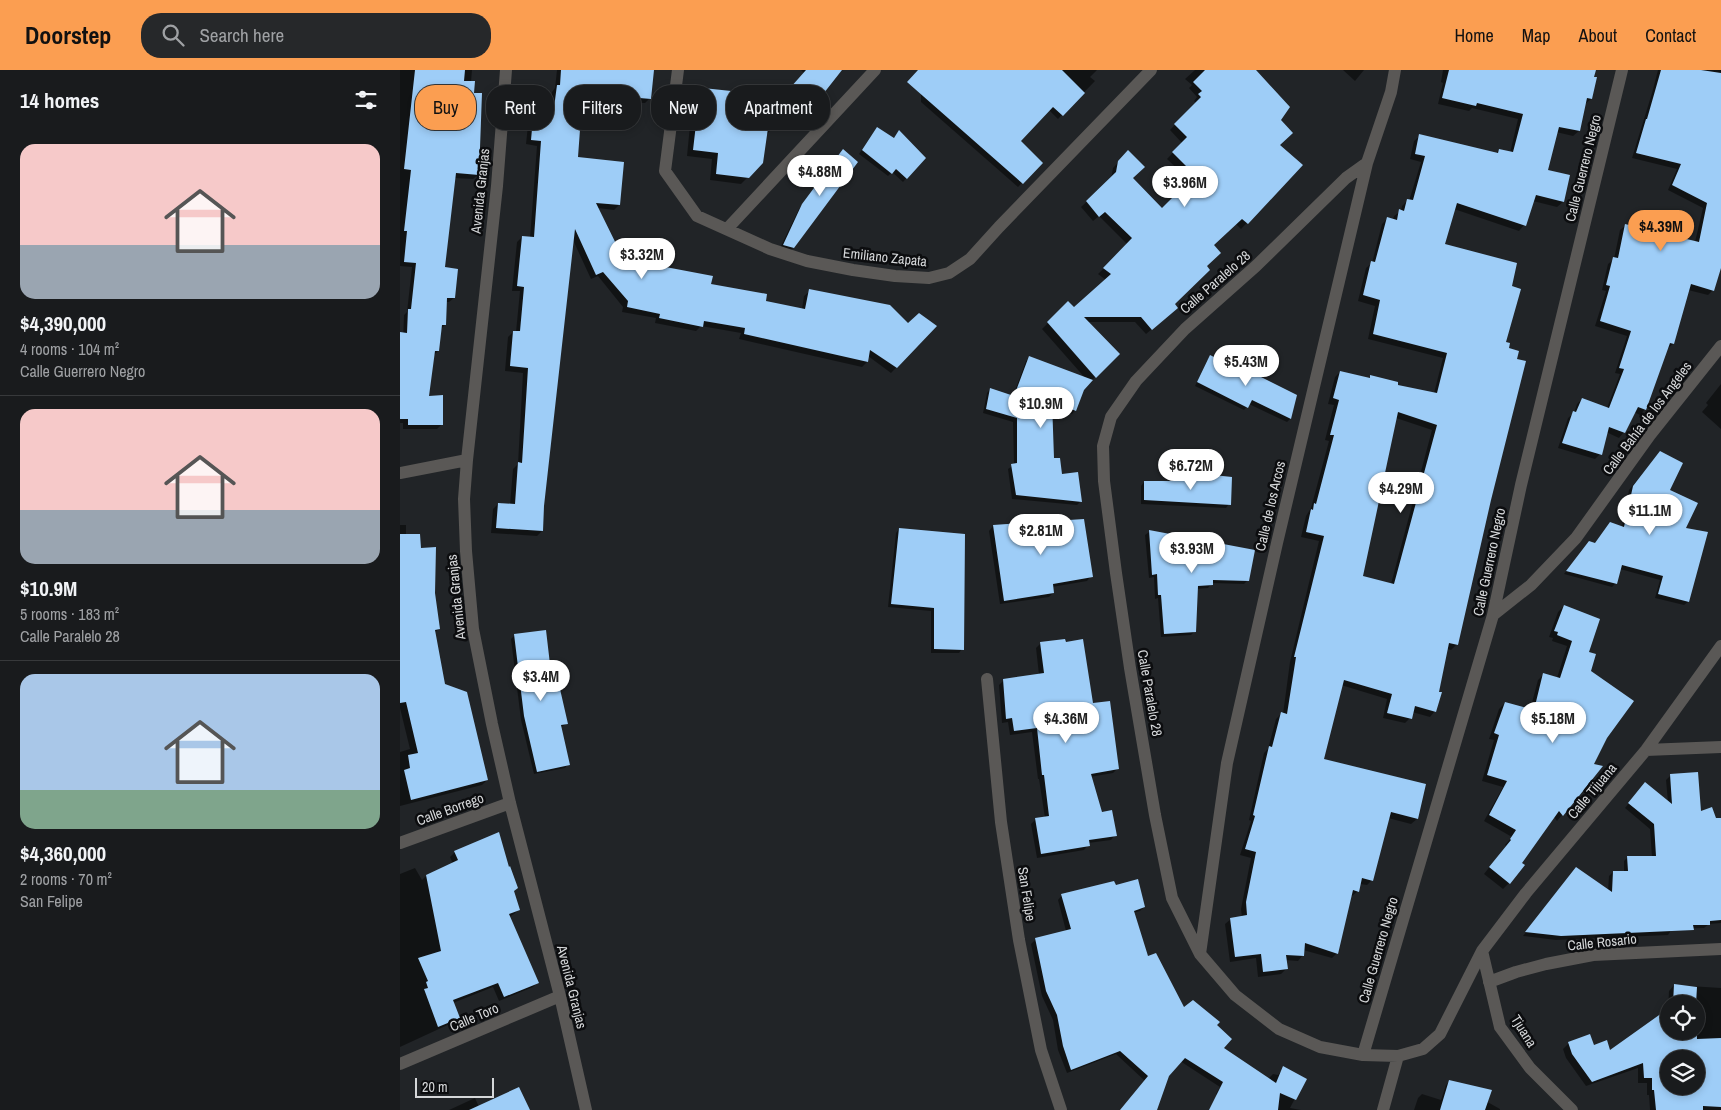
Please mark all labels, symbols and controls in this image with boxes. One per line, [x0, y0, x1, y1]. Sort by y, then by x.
search box [141, 13, 491, 58]
text: Doorstep [25, 19, 111, 51]
icon: search [159, 21, 187, 49]
text: Search here [199, 22, 284, 48]
text: Home [1454, 23, 1494, 48]
text: Map [1522, 23, 1551, 48]
text: About [1579, 23, 1617, 48]
text: Contact [1645, 23, 1696, 48]
chip: Buy [415, 85, 476, 130]
chip: Rent [486, 85, 554, 130]
chip: Filters [564, 85, 641, 130]
chip: New [651, 85, 716, 130]
chip: Apartment [726, 85, 830, 130]
text: 14 homes [20, 86, 99, 115]
icon: filters [352, 86, 380, 114]
street label: Calle Guerrero Negro [1561, 113, 1605, 223]
street label: Avenida Granjas [466, 147, 493, 235]
pin: $4.88M [779, 154, 861, 197]
text: $4.88M [798, 160, 842, 182]
pin: $3.96M [1144, 166, 1226, 208]
text: $3.96M [1163, 171, 1207, 193]
icon: home [155, 176, 245, 266]
pin: $4.39M [1620, 210, 1702, 252]
text: $4.39M [1639, 215, 1683, 237]
pin: $3.32M [601, 238, 683, 280]
text: $3.32M [620, 243, 664, 265]
street label: Emiliano Zapata [842, 244, 928, 270]
street label: Calle Paralelo 28 [1176, 247, 1254, 317]
text: $4,390,000 [20, 309, 106, 338]
text: 4 rooms · 104 m² [20, 338, 119, 360]
pin: $5.43M [1205, 344, 1287, 387]
text: $5.43M [1224, 350, 1268, 372]
street label: Calle Bahía de los Angeles [1599, 358, 1696, 478]
text: Calle Guerrero Negro [20, 360, 145, 382]
pin: $10.9M [1000, 386, 1082, 429]
text: $10.9M [1019, 392, 1063, 414]
icon: home [155, 442, 245, 532]
pin: $6.72M [1150, 448, 1232, 491]
text: $6.72M [1169, 454, 1213, 476]
street label: Calle de los Arcos [1251, 459, 1289, 553]
pin: $4.29M [1360, 472, 1442, 514]
text: $4.29M [1379, 477, 1423, 499]
pin: $11.1M [1609, 494, 1691, 536]
text: $11.1M [1628, 499, 1672, 521]
street label: Calle Guerrero Negro [1469, 506, 1509, 618]
pin: $2.81M [1000, 514, 1082, 556]
text: $2.81M [1019, 519, 1063, 541]
pin: $3.93M [1151, 532, 1233, 574]
text: $3.93M [1170, 537, 1214, 559]
street label: Avenida Granjas [443, 553, 470, 641]
text: $10.9M [20, 574, 77, 603]
text: 5 rooms · 183 m² [20, 603, 119, 625]
text: Calle Paralelo 28 [20, 625, 120, 647]
street label: Calle Paralelo 28 [1134, 648, 1166, 738]
pin: $3.4M [506, 660, 576, 702]
text: $3.4M [523, 665, 559, 687]
pin: $4.36M [1025, 702, 1107, 744]
pin: $5.18M [1512, 702, 1594, 744]
icon: home [155, 707, 245, 797]
text: $4.36M [1044, 707, 1088, 729]
text: $5.18M [1531, 707, 1575, 729]
street label: Calle Tijuana [1564, 759, 1621, 823]
street label: Calle Borrego [414, 789, 486, 829]
text: $4,360,000 [20, 839, 106, 868]
street label: San Felipe [1014, 865, 1040, 923]
text: 2 rooms · 70 m² [20, 868, 112, 890]
text: San Felipe [20, 890, 83, 912]
street label: Calle Guerrero Negro [1354, 895, 1402, 1005]
street label: Calle Rosario [1566, 929, 1638, 955]
street label: Avenida Granjas [553, 942, 591, 1031]
map controls [1660, 995, 1705, 1095]
button: locate [1660, 995, 1705, 1040]
street label: Calle Toro [447, 999, 501, 1035]
street label: Tjuana [1507, 1011, 1541, 1051]
button: layers [1660, 1050, 1705, 1095]
scale bar [415, 1075, 494, 1098]
text: 20 m [422, 1078, 448, 1096]

